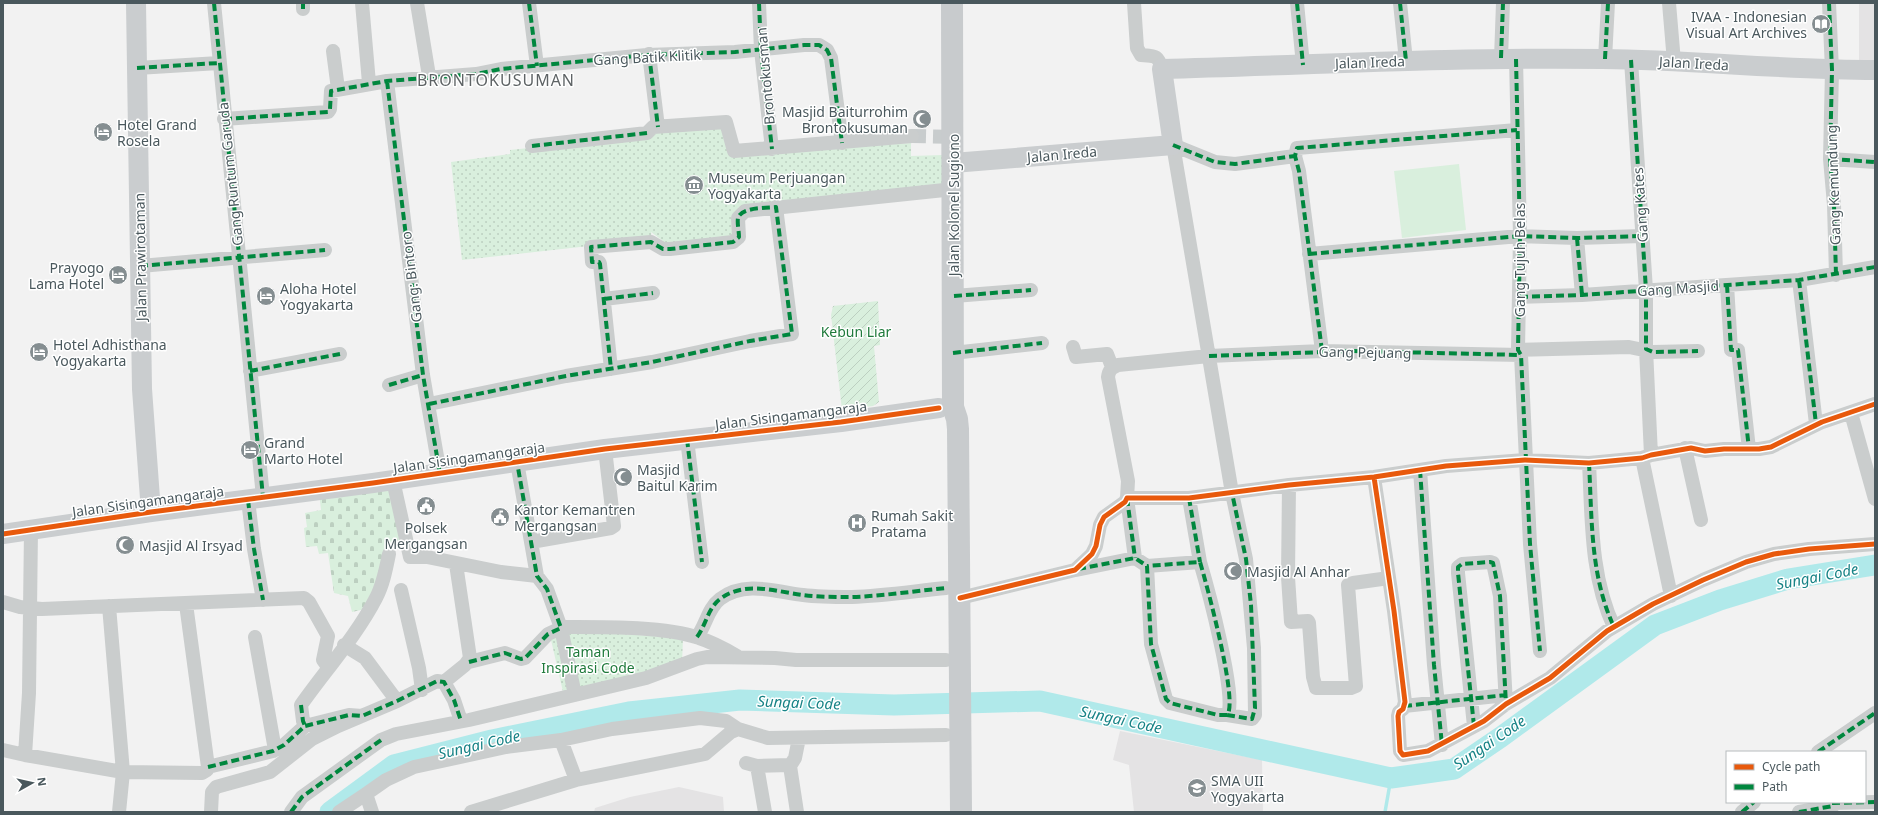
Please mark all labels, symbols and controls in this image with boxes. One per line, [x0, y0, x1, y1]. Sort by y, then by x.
place label: IVAA - Indonesian Visual Art Archives [1686, 7, 1807, 42]
library icon: IVAA - Indonesian Visual Art Archives [1810, 13, 1832, 35]
street label: Brontokusman [751, 27, 779, 125]
street label: Gang Batik Klitik [593, 45, 702, 69]
street label: Jalan Ireda [1333, 51, 1405, 73]
street label: Jalan Ireda [1657, 52, 1729, 74]
district label: BRONTOKUSUMAN [417, 69, 575, 91]
street label: Gang Runtum Garuda [213, 101, 247, 247]
place label: Masjid Baiturrohim Brontokusuman [782, 102, 908, 137]
mosque icon: Masjid Baiturrohim Brontokusuman [911, 108, 933, 130]
place label: Hotel Grand Rosela [117, 115, 197, 150]
hotel icon: Hotel Grand Rosela [92, 121, 114, 143]
street label: Gang Kemundung [1821, 124, 1845, 246]
street label: Jalan Kolonel Sugiono [944, 134, 963, 278]
street label: Jalan Ireda [1024, 141, 1098, 167]
street label: Gang Kates [1628, 167, 1652, 243]
place label: Museum Perjuangan Yogyakarta [708, 168, 845, 203]
museum icon: Museum Perjuangan Yogyakarta [683, 174, 705, 196]
street label: Jalan Prawirotaman [129, 193, 151, 323]
street label: Gang Tujuh Belas [1510, 203, 1529, 317]
street label: Gang: Bintoro [396, 230, 426, 324]
place label: Prayogo Lama Hotel [29, 258, 104, 293]
hotel icon: Prayogo Lama Hotel [107, 264, 129, 286]
street label: Gang Masjid [1636, 276, 1720, 300]
place label: Aloha Hotel Yogyakarta [280, 279, 357, 314]
hotel icon: Aloha Hotel Yogyakarta [255, 285, 277, 307]
park label: Kebun Liar [821, 322, 892, 341]
place label: Hotel Adhisthana Yogyakarta [53, 335, 167, 370]
hotel icon: Hotel Adhisthana Yogyakarta [28, 341, 50, 363]
street label: Gang Pejuang [1318, 342, 1412, 362]
street label: Jalan Sisingamangaraja [712, 396, 868, 434]
place label: Grand Marto Hotel [264, 433, 343, 468]
street label: Jalan Sisingamangaraja [390, 437, 546, 477]
hotel icon: Grand Marto Hotel [239, 439, 261, 461]
place label: Masjid Baitul Karim [637, 460, 718, 495]
mosque icon: Masjid Baitul Karim [612, 466, 634, 488]
street label: Jalan Sisingamangaraja [69, 481, 225, 521]
public building icon: Polsek Mergangsan [415, 495, 437, 517]
place label: Kantor Kemantren Mergangsan [514, 500, 635, 535]
public building icon: Kantor Kemantren Mergangsan [489, 506, 511, 528]
place label: Rumah Sakit Pratama [871, 506, 953, 541]
hospital icon: Rumah Sakit Pratama [846, 512, 868, 534]
place label: Polsek Mergangsan [384, 518, 468, 553]
mosque icon: Masjid Al Irsyad [114, 534, 136, 556]
place label: Masjid Al Irsyad [139, 536, 243, 555]
water label: Sungai Code [1774, 558, 1860, 594]
mosque icon: Masjid Al Anhar [1222, 560, 1244, 582]
place label: Masjid Al Anhar [1247, 562, 1350, 581]
park label: Taman Inspirasi Code [541, 642, 635, 677]
water label: Sungai Code [757, 691, 842, 713]
water label: Sungai Code [1078, 701, 1164, 738]
water label: Sungai Code [1449, 710, 1530, 774]
water label: Sungai Code [436, 725, 522, 763]
legend [1726, 751, 1866, 803]
text: Cycle path [1762, 758, 1820, 775]
north arrow [12, 763, 52, 803]
place label: SMA UII Yogyakarta [1211, 771, 1284, 806]
text: N [34, 776, 50, 787]
school or university icon: SMA UII Yogyakarta [1186, 777, 1208, 799]
text: Path [1762, 778, 1788, 795]

